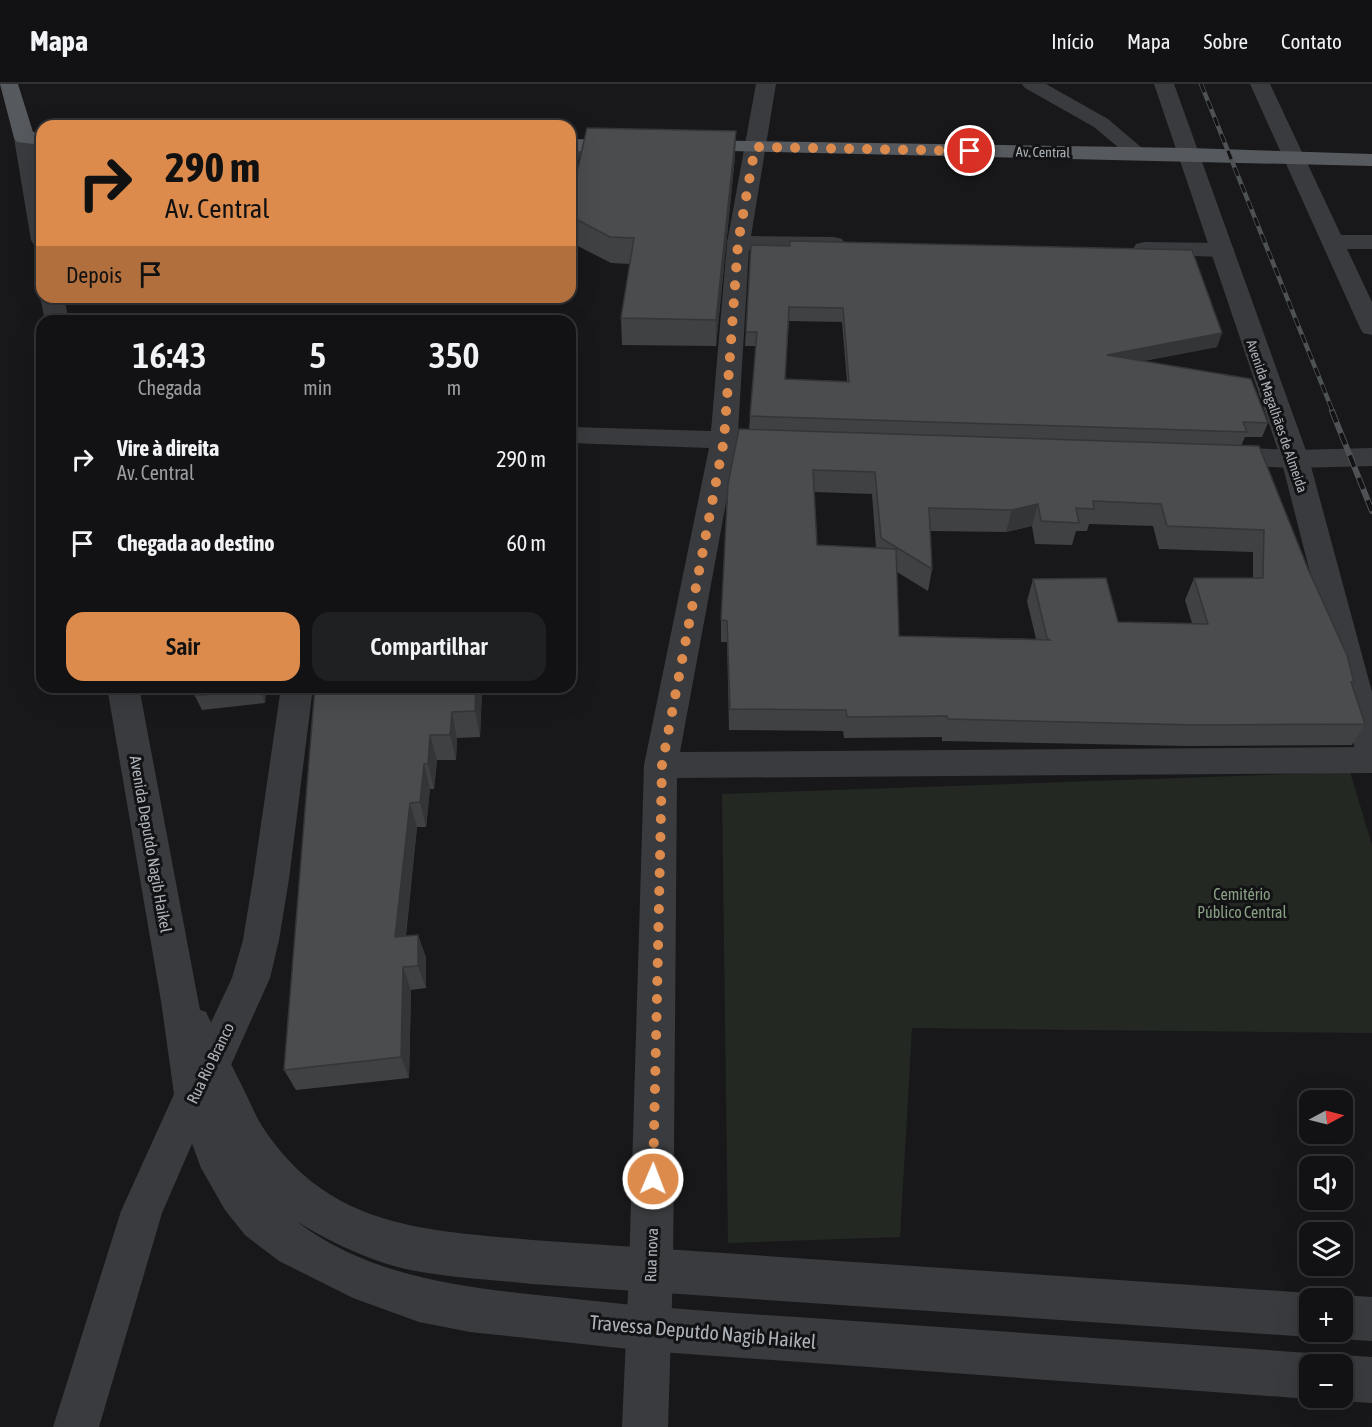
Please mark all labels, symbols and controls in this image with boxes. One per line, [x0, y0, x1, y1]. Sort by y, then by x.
text: Mapa [30, 25, 88, 57]
text: Início [1051, 29, 1094, 53]
text: Mapa [1127, 29, 1171, 53]
text: Sobre [1204, 29, 1248, 53]
text: Contato [1281, 29, 1342, 53]
pin [944, 125, 995, 176]
icon: arrive [953, 134, 986, 167]
text: 290 m [165, 143, 260, 191]
icon: right [66, 144, 144, 222]
street label: Av. Central [1016, 144, 1071, 160]
text: Av. Central [165, 193, 269, 224]
icon: arrive [134, 258, 167, 291]
text: Depois [66, 262, 122, 288]
text: 16:43 [133, 334, 207, 376]
text: 5 [309, 334, 326, 376]
text: 350 [429, 334, 479, 376]
street label: Avenida Magalhães de Almeida [1243, 337, 1311, 495]
text: Chegada [138, 376, 202, 399]
text: min [303, 376, 332, 399]
text: m [447, 376, 461, 399]
text: Vire à direita [117, 435, 219, 461]
icon: right [66, 443, 99, 476]
text: 290 m [496, 446, 546, 472]
text: Av. Central [117, 461, 194, 484]
icon: arrive [66, 527, 99, 560]
text: Chegada ao destino [117, 530, 275, 556]
text: 60 m [506, 530, 546, 556]
button: Sair [66, 612, 300, 681]
button: Compartilhar [312, 612, 546, 681]
street label: Avenida Deputdo Nagib Haikel [126, 754, 176, 935]
park label: Cemitério Público Central [1197, 885, 1288, 921]
street label: Rua Rio Branco [183, 1020, 237, 1106]
north arrow [1299, 1090, 1353, 1144]
map controls [1299, 1090, 1353, 1408]
position arrow [621, 1147, 685, 1211]
button: sound [1299, 1156, 1353, 1210]
button: layers [1299, 1222, 1353, 1276]
street label: Rua nova [641, 1228, 661, 1282]
button: + [1299, 1288, 1353, 1342]
street label: Travessa Deputdo Nagib Haikel [589, 1310, 818, 1353]
button: − [1299, 1354, 1353, 1408]

